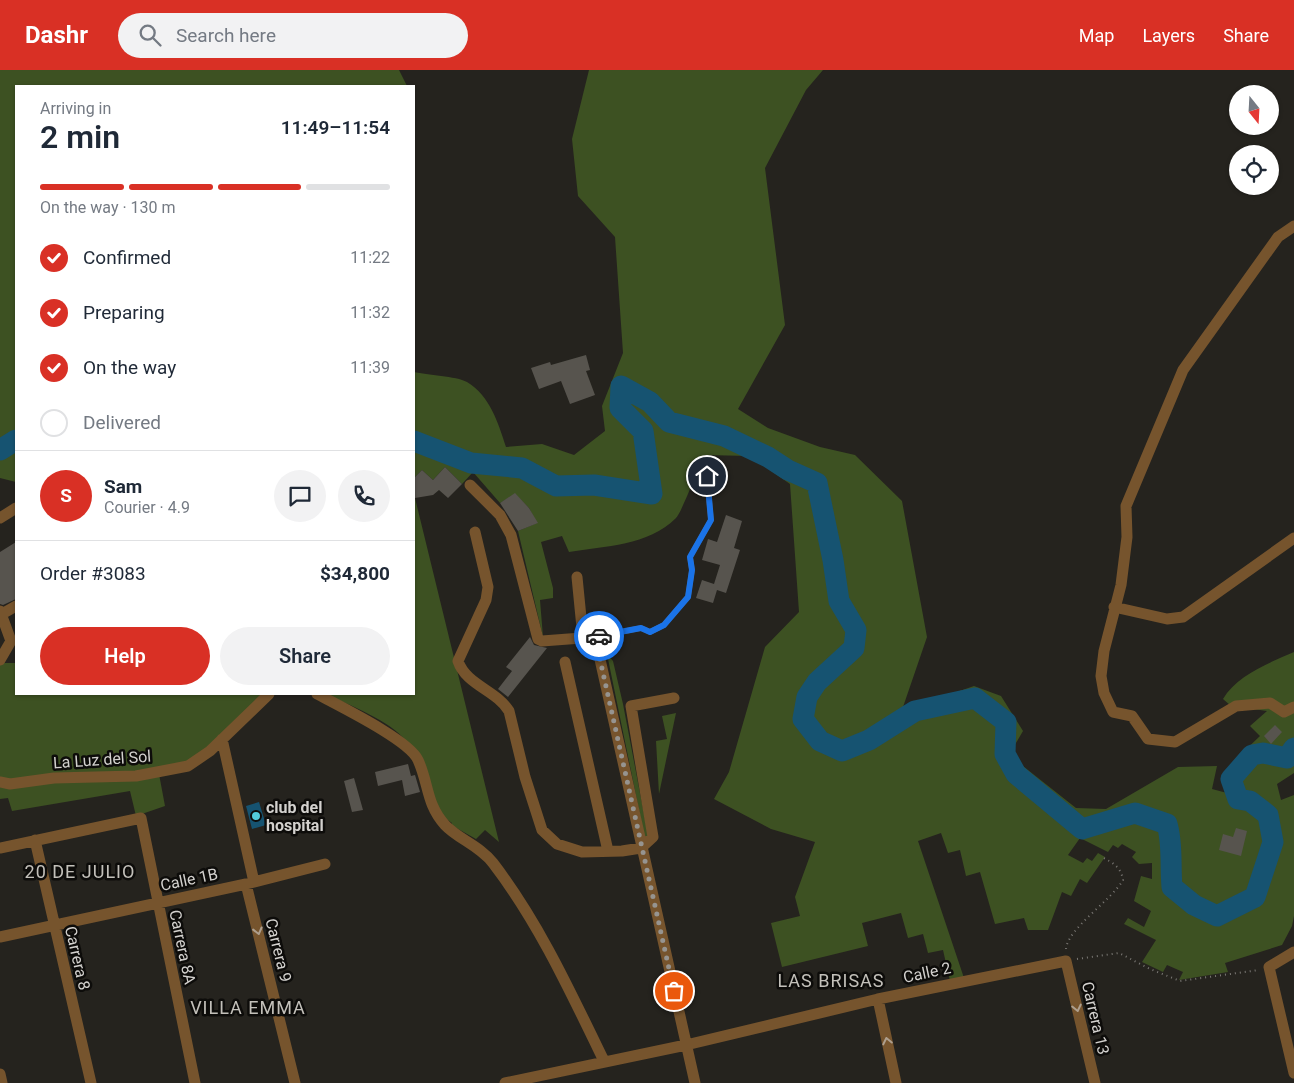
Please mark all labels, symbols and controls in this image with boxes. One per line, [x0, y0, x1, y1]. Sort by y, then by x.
search box [118, 13, 468, 58]
text: Dashr [25, 21, 88, 49]
icon: search [136, 21, 164, 49]
text: Search here [176, 24, 276, 47]
text: Map [1079, 25, 1114, 46]
text: Layers [1142, 25, 1195, 46]
text: Share [1223, 25, 1269, 46]
north arrow [1229, 85, 1279, 135]
map controls [1229, 85, 1279, 195]
text: Arriving in [40, 99, 111, 118]
text: 11:49–11:54 [281, 116, 390, 139]
text: 2 min [40, 118, 120, 156]
button: locate [1229, 145, 1279, 195]
text: On the way · 130 m [40, 198, 176, 217]
icon: check [40, 244, 68, 272]
text: Confirmed [83, 246, 171, 269]
text: 11:22 [350, 248, 390, 267]
icon: check [40, 299, 68, 327]
text: Preparing [83, 301, 165, 324]
text: 11:32 [350, 303, 390, 322]
icon: check [40, 354, 68, 382]
text: On the way [83, 356, 176, 379]
text: 11:39 [350, 358, 390, 377]
text: Delivered [83, 411, 161, 434]
pin [686, 455, 728, 497]
icon: home [693, 462, 721, 490]
button: chat [274, 470, 326, 522]
button: phone [338, 470, 390, 522]
text: Sam [104, 475, 142, 498]
text: S [60, 484, 72, 507]
text: Courier · 4.9 [104, 498, 190, 517]
text: Order #3083 [40, 562, 146, 585]
text: $34,800 [320, 562, 390, 585]
courier [574, 611, 624, 661]
icon: car [585, 622, 613, 650]
button: Help [40, 627, 210, 685]
button: Share [220, 627, 390, 685]
street label: La Luz del Sol [52, 747, 152, 772]
place label: club del hospital [266, 798, 324, 835]
marker: club del hospital [250, 810, 262, 822]
district label: 20 DE JULIO [25, 861, 135, 882]
street label: Calle 1B [159, 864, 220, 895]
street label: Carrera 8A [165, 908, 200, 987]
street label: Carrera 9 [261, 916, 296, 984]
street label: Carrera 8 [61, 924, 94, 992]
one-way arrow [252, 926, 263, 935]
street label: Calle 2 [901, 958, 953, 987]
pin [653, 970, 695, 1012]
district label: LAS BRISAS [777, 970, 885, 991]
icon: bag [660, 977, 688, 1005]
street label: Carrera 13 [1078, 980, 1113, 1056]
district label: VILLA EMMA [190, 997, 306, 1018]
one-way arrow [1071, 1004, 1082, 1013]
one-way arrow [882, 1037, 892, 1046]

